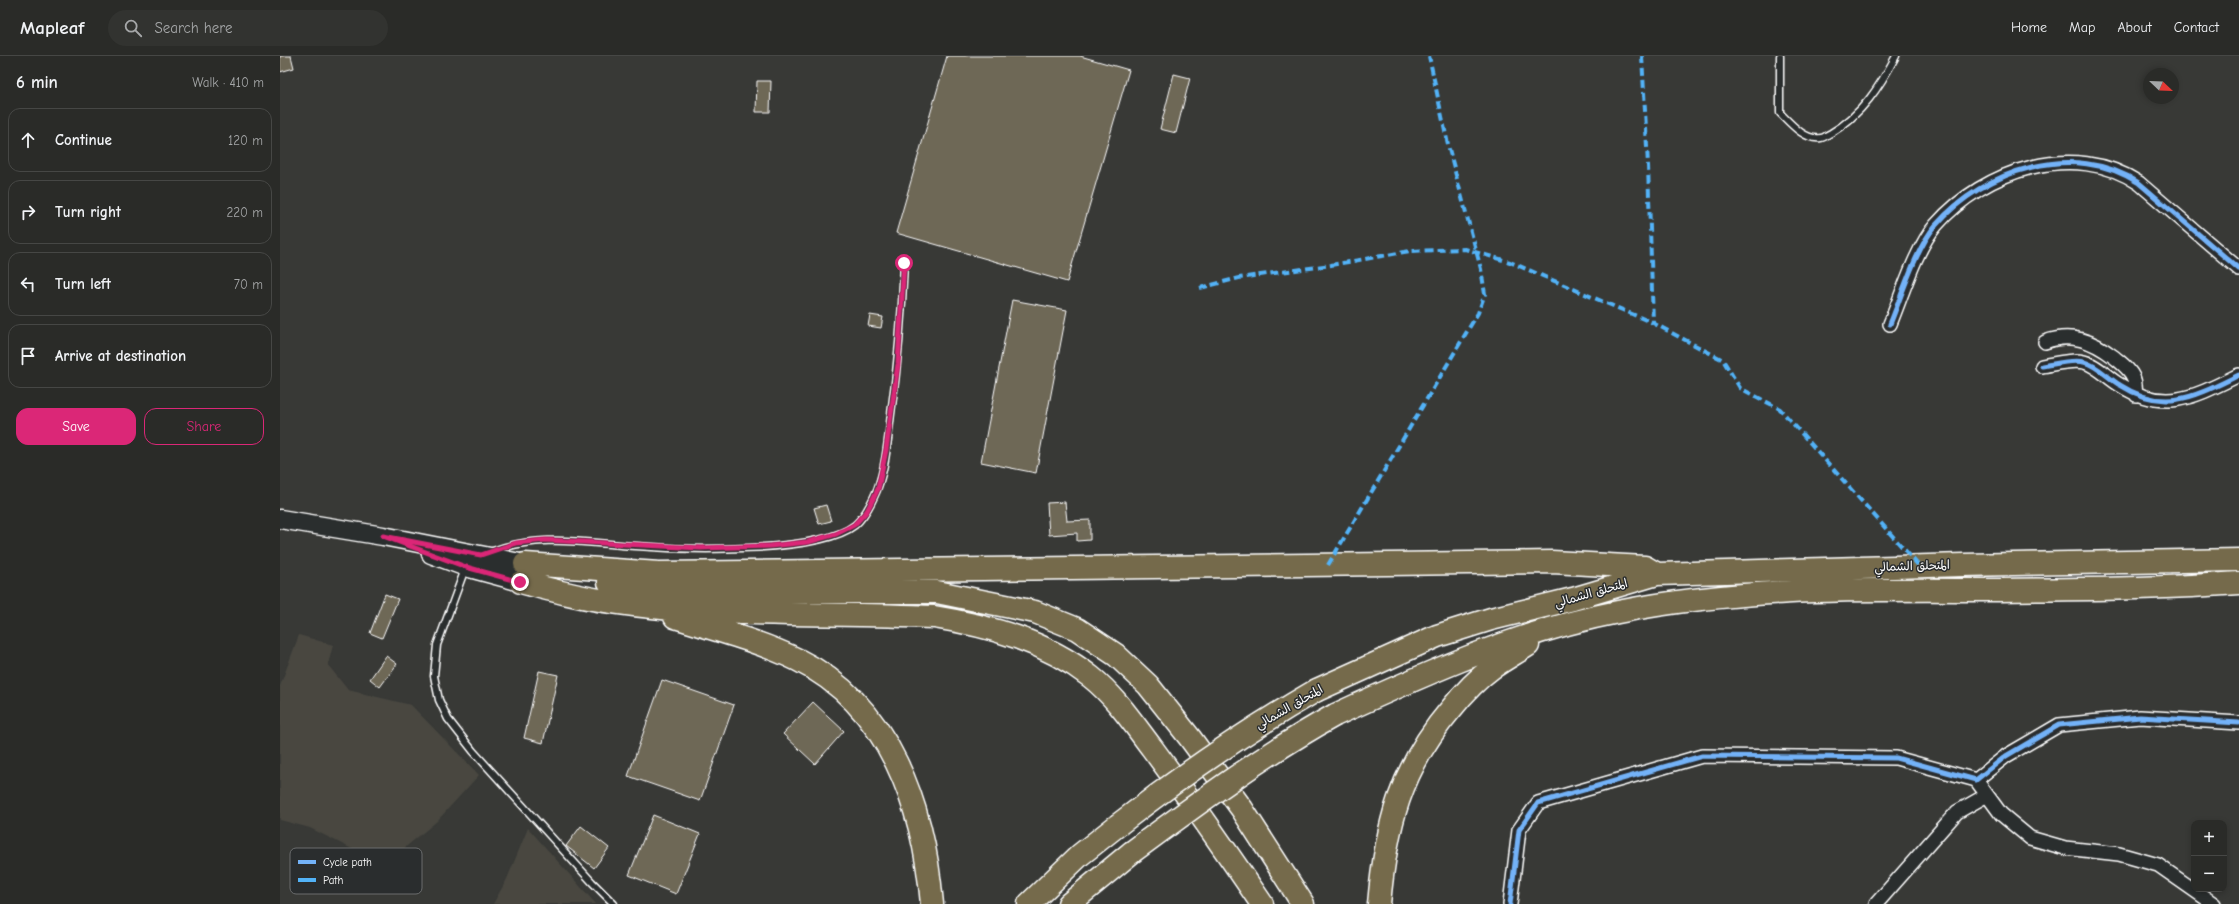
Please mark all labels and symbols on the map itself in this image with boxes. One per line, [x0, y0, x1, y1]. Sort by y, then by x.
north arrow [2143, 68, 2179, 104]
route start [895, 254, 913, 272]
street label: المتحلق الشمالي [1874, 558, 1950, 578]
route end [511, 573, 529, 591]
street label: المتحلق الشمالي [1553, 576, 1630, 614]
street label: المتحلق الشمالي [1253, 682, 1327, 735]
legend [290, 848, 422, 894]
text: Cycle path [323, 856, 372, 869]
text: Path [323, 874, 344, 887]

